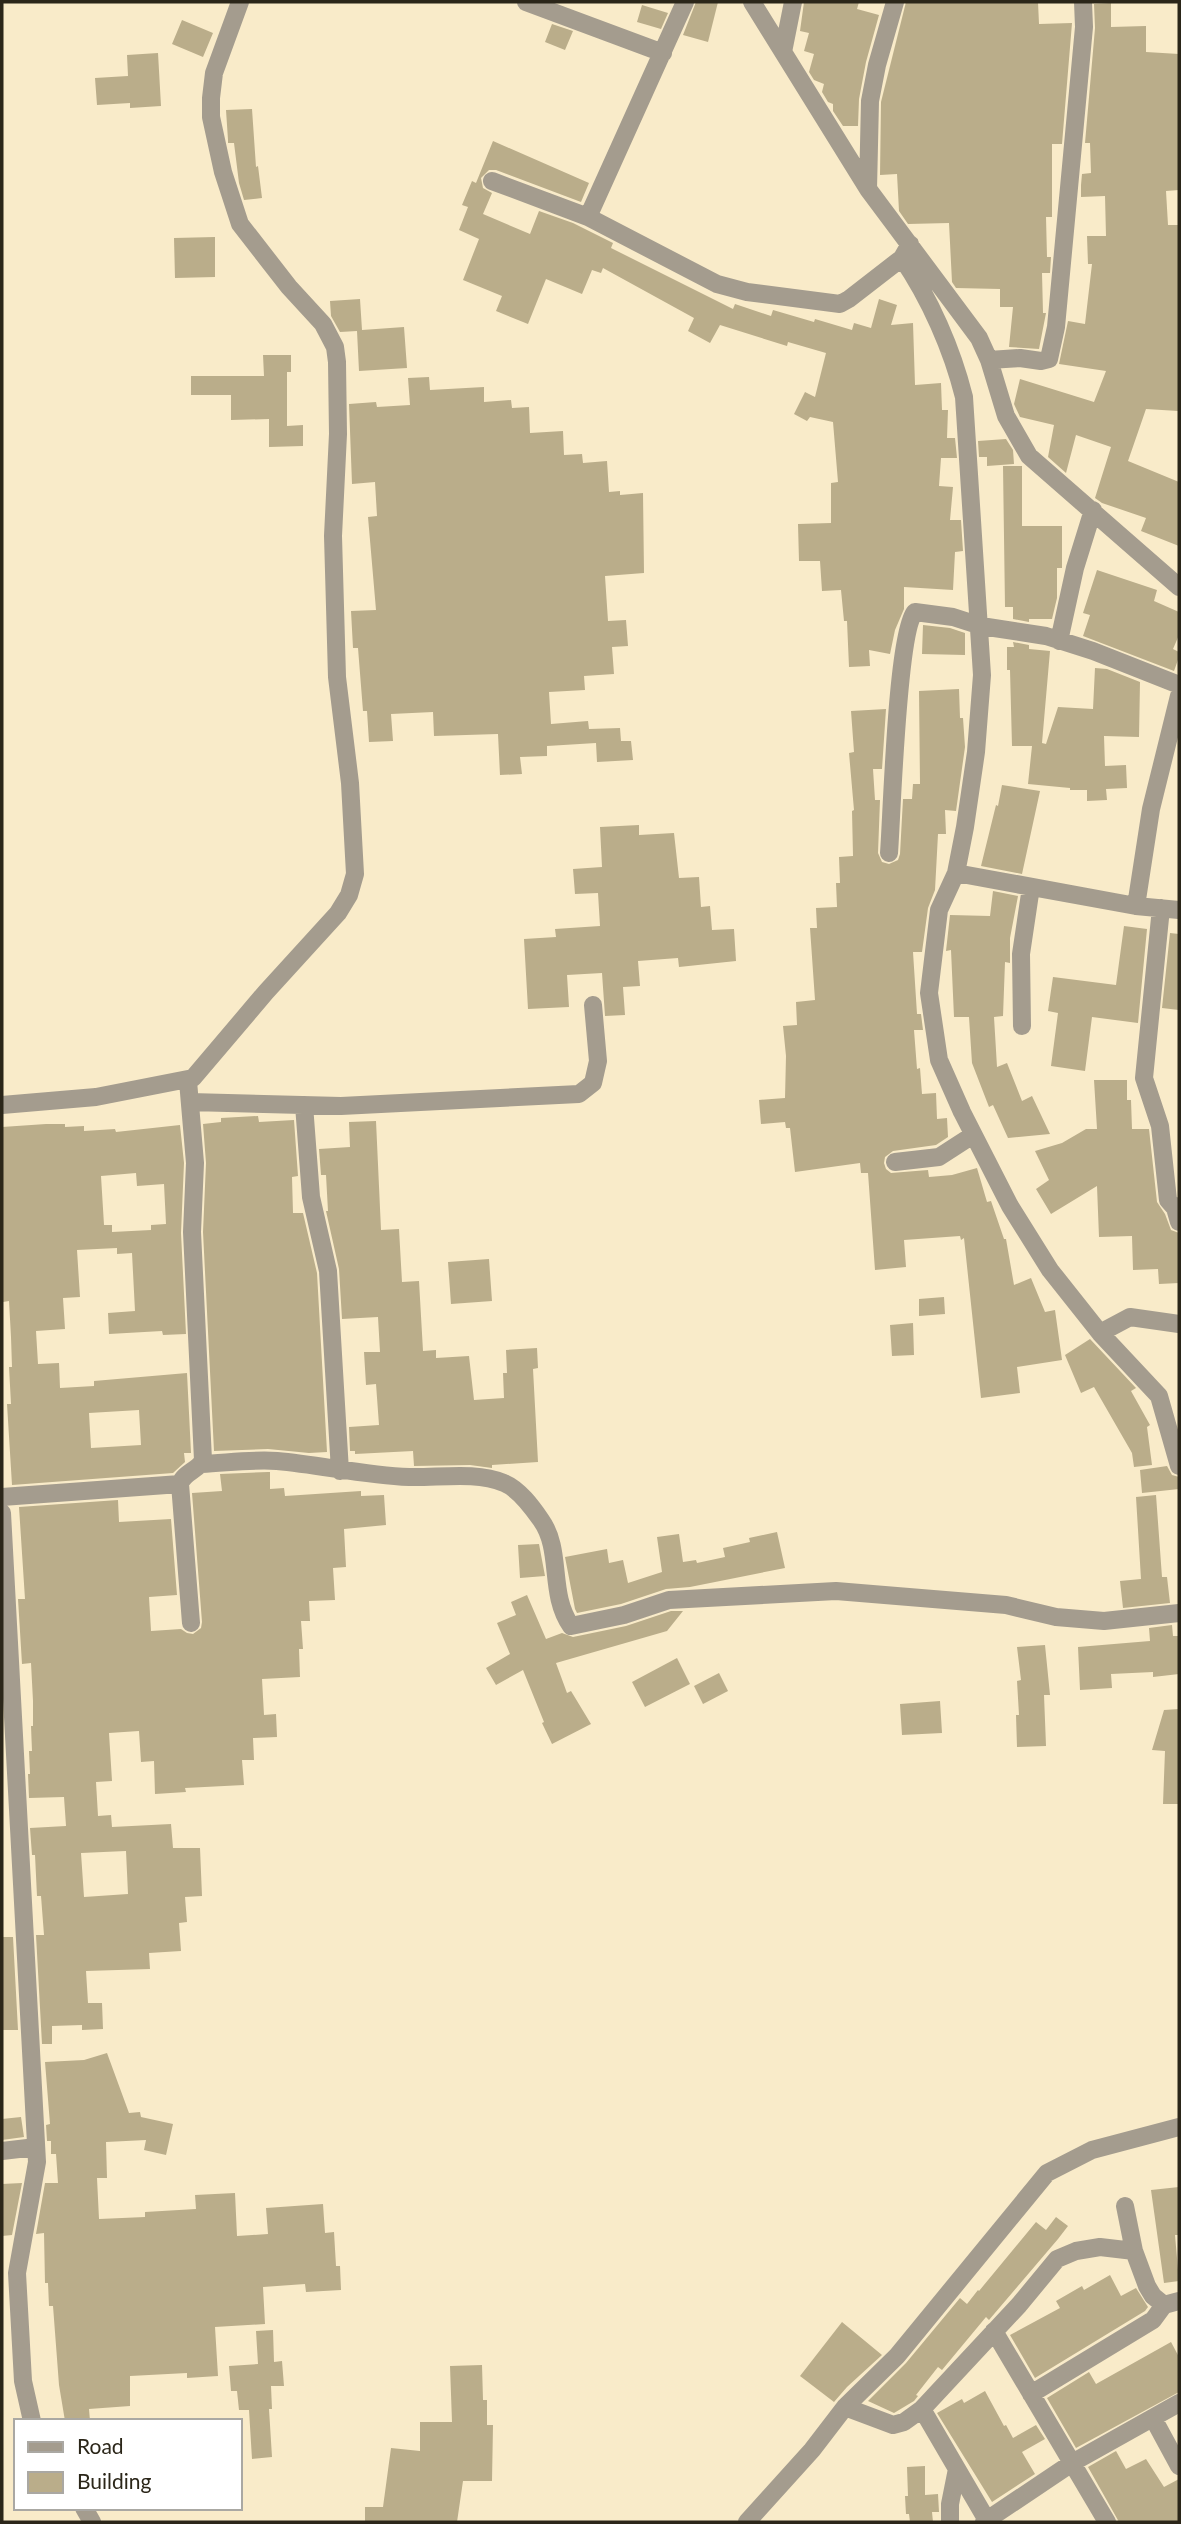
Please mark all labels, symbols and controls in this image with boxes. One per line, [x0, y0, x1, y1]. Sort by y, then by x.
legend [14, 2419, 242, 2510]
text: Road [77, 2433, 124, 2458]
text: Building [77, 2468, 152, 2493]

